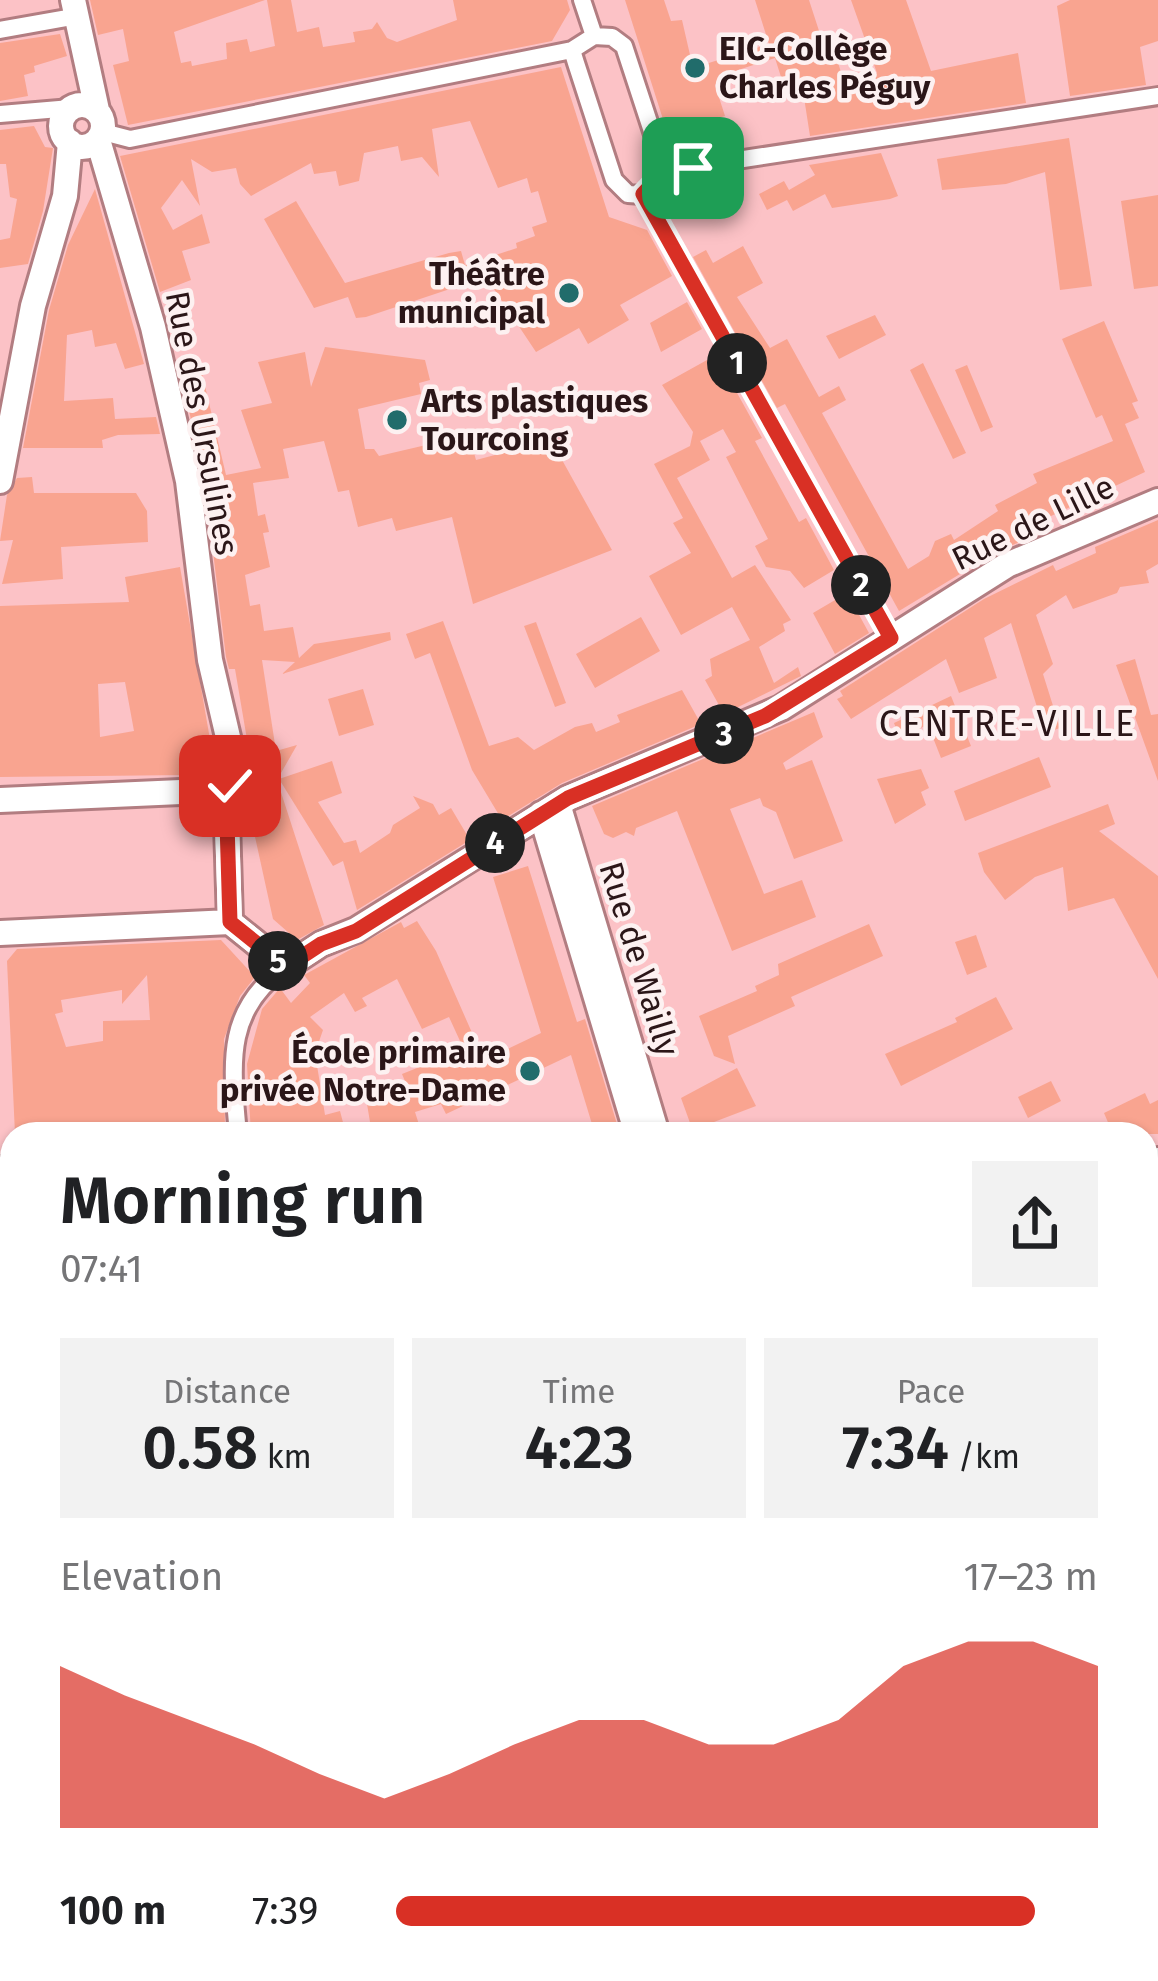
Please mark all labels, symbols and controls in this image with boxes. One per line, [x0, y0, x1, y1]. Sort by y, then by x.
place label: EIC-Collège Charles Péguy [719, 29, 931, 107]
marker: EIC-Collège Charles Péguy [682, 55, 708, 81]
pin [642, 117, 744, 219]
icon: arrive [660, 135, 726, 201]
place label: Théâtre municipal [398, 254, 545, 332]
marker: Théâtre municipal [556, 280, 582, 306]
street label: Rue des Ursulines [157, 288, 247, 558]
pin: 1 [707, 333, 767, 393]
text: 1 [729, 343, 745, 383]
place label: Arts plastiques Tourcoing [420, 381, 648, 459]
marker: Arts plastiques Tourcoing [384, 407, 410, 433]
street label: Rue de Lille [945, 467, 1121, 579]
pin: 2 [831, 555, 891, 615]
text: 2 [852, 565, 870, 605]
district label: CENTRE-VILLE [879, 702, 1137, 746]
pin: 3 [694, 704, 754, 764]
text: 3 [715, 714, 733, 754]
pin [179, 735, 281, 837]
icon: check [197, 753, 263, 819]
pin: 4 [465, 813, 525, 873]
text: 4 [486, 823, 504, 863]
street label: Rue de Wailly [590, 857, 688, 1061]
pin: 5 [248, 931, 308, 991]
text: 5 [269, 941, 287, 981]
place label: École primaire privée Notre-Dame [220, 1031, 506, 1110]
marker: École primaire privée Notre-Dame [517, 1058, 543, 1084]
text: Morning run [60, 1161, 426, 1240]
button: share [972, 1161, 1098, 1287]
text: 07:41 [60, 1246, 143, 1292]
text: Distance [163, 1372, 291, 1412]
text: Time [543, 1372, 615, 1412]
text: Pace [897, 1372, 965, 1412]
text: 0.58 [142, 1412, 258, 1484]
text: 4:23 [524, 1412, 634, 1484]
text: 7:34 [842, 1412, 949, 1484]
text: km [258, 1437, 312, 1477]
text: /km [949, 1437, 1020, 1477]
text: Elevation [60, 1554, 223, 1600]
text: 17–23 m [964, 1554, 1098, 1600]
text: 100 m [60, 1888, 166, 1934]
text: 7:39 [252, 1888, 319, 1934]

